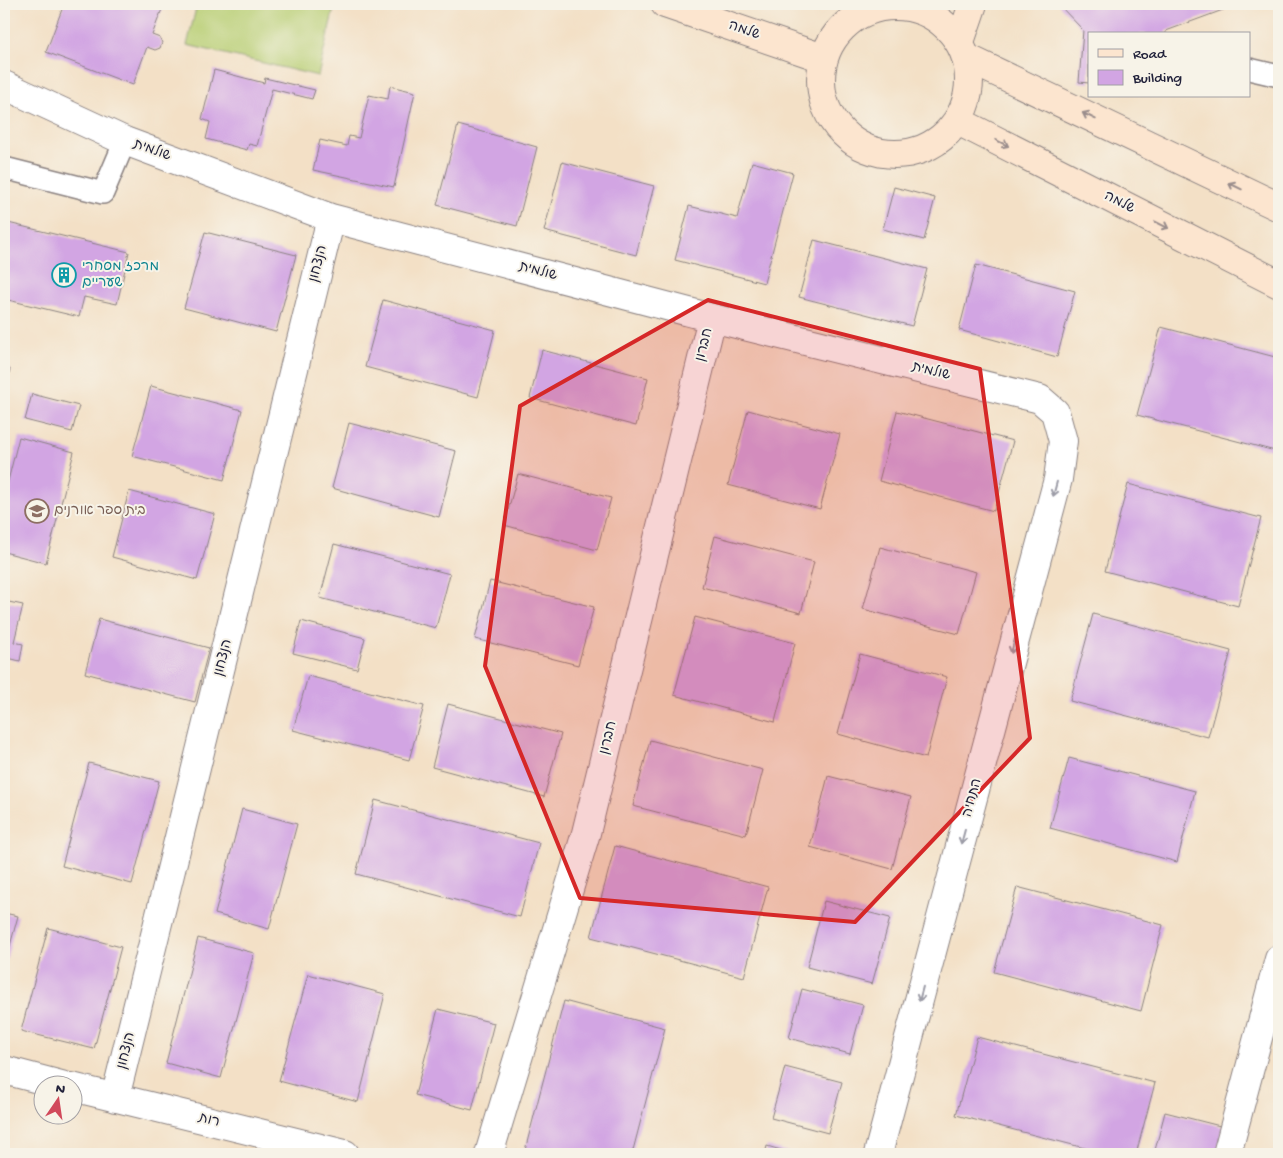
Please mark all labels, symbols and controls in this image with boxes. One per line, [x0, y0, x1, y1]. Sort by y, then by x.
street label: שלמה [726, 17, 762, 44]
legend [1088, 32, 1250, 98]
text: Road [1133, 46, 1167, 64]
text: Building [1132, 70, 1182, 88]
one-way arrow [1081, 111, 1096, 121]
street label: שולמית [130, 135, 174, 166]
one-way arrow [994, 139, 1009, 148]
one-way arrow [1228, 181, 1243, 190]
street label: שלמה [1101, 187, 1138, 218]
one-way arrow [1154, 221, 1169, 230]
street label: הנצחון [306, 244, 332, 284]
street label: שולמית [516, 258, 560, 285]
place label: מרכז מסחרי שעריים [82, 259, 159, 292]
building icon: מרכז מסחרי שעריים [51, 262, 77, 288]
street label: חברון [693, 327, 717, 363]
street label: שולמית [909, 358, 953, 385]
one-way arrow [1050, 481, 1060, 497]
school or university icon: בית ספר אורנים [24, 498, 50, 524]
place label: בית ספר אורנים [54, 503, 146, 520]
street label: הנצחון [211, 638, 237, 678]
one-way arrow [1008, 638, 1018, 654]
street label: חברון [597, 720, 621, 756]
street label: התחיה [960, 777, 986, 819]
one-way arrow [957, 829, 967, 845]
one-way arrow [915, 986, 925, 1002]
street label: הנצחון [114, 1031, 140, 1071]
north arrow [32, 1076, 82, 1126]
text: N [54, 1080, 67, 1099]
street label: רות [196, 1110, 221, 1132]

